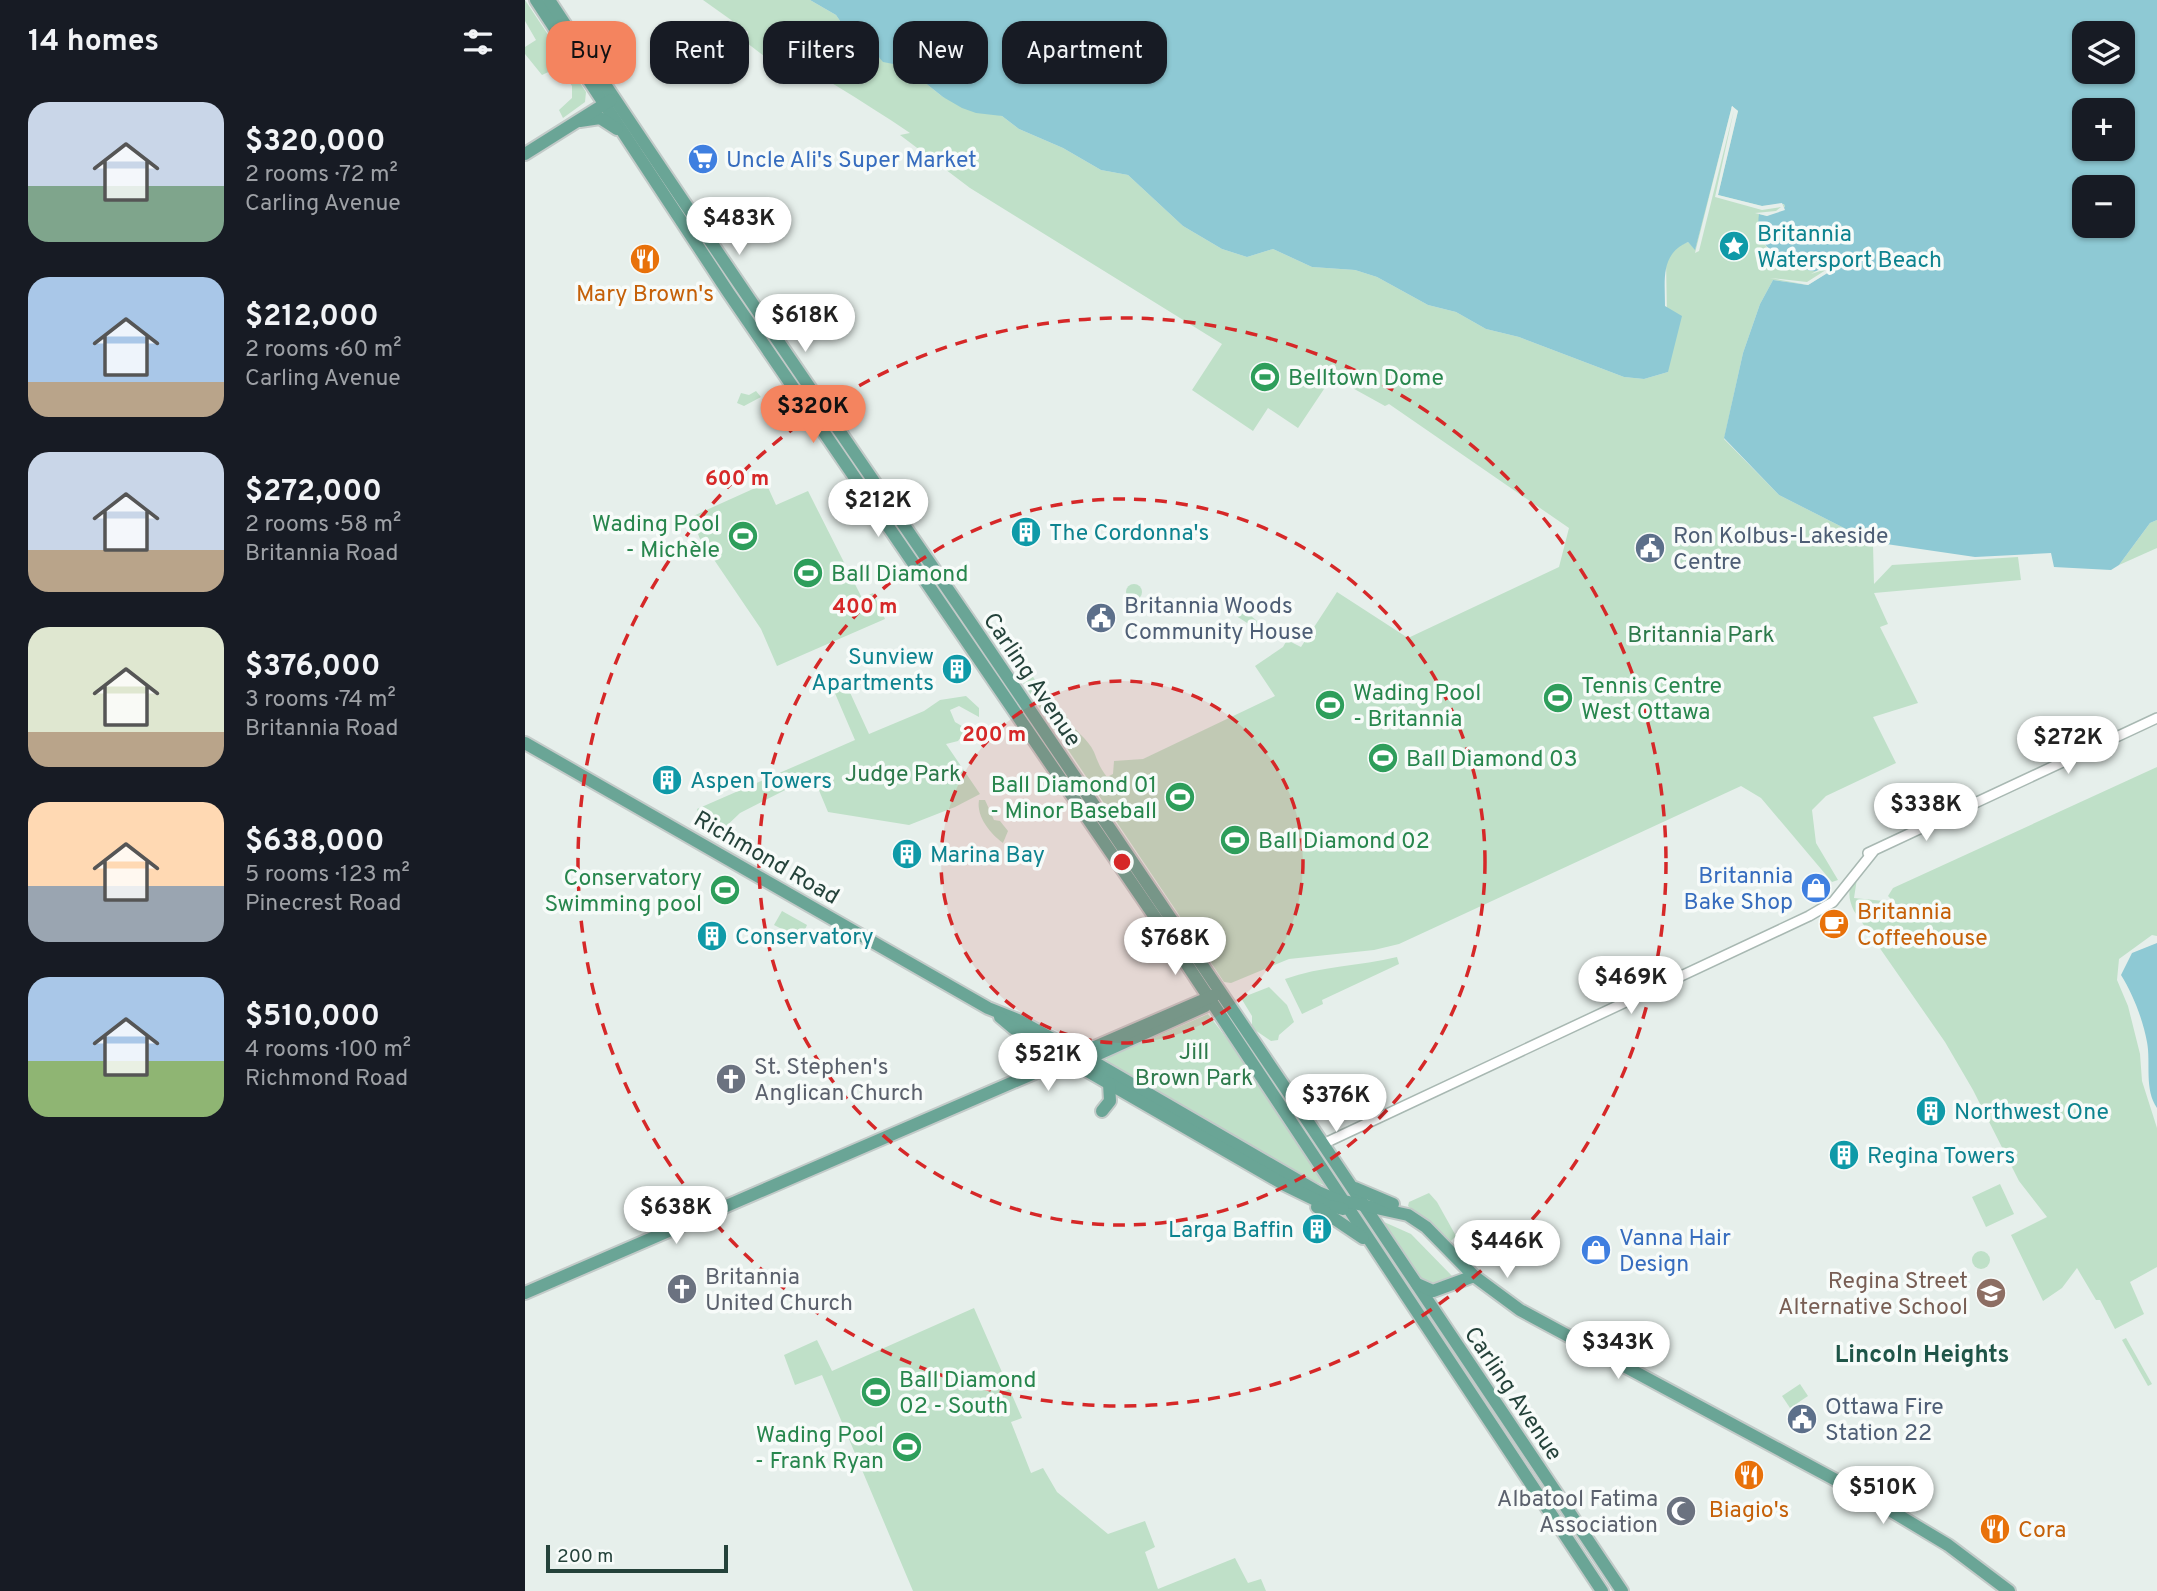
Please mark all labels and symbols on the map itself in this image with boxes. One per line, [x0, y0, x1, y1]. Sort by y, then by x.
supermarket icon: Uncle Ali's Super Market [686, 142, 720, 176]
place label: Uncle Ali's Super Market [726, 147, 977, 176]
pin: $483K [690, 198, 788, 257]
place label: Britannia Watersport Beach [1757, 221, 1942, 276]
place icon: Britannia Watersport Beach [1717, 229, 1751, 263]
restaurant icon: Mary Brown's [628, 242, 662, 276]
place label: Mary Brown's [576, 281, 714, 310]
pin: $618K [756, 294, 854, 354]
sports icon: Belltown Dome [1248, 360, 1282, 394]
place label: Belltown Dome [1288, 365, 1444, 394]
pin: $320K [764, 386, 862, 445]
text: 600 m [705, 466, 769, 493]
pin: $212K [829, 480, 927, 539]
place label: Wading Pool - Michèle [592, 511, 720, 566]
building icon: The Cordonna's [1009, 515, 1043, 549]
sports icon: Wading Pool - Michèle [726, 519, 760, 553]
place label: The Cordonna's [1049, 520, 1209, 549]
place label: Ron Kolbus-Lakeside Centre [1673, 523, 1888, 578]
public building icon: Ron Kolbus-Lakeside Centre [1633, 531, 1667, 565]
sports icon: Ball Diamond [791, 556, 825, 590]
place label: Ball Diamond [831, 561, 969, 590]
place label: Britannia Woods Community House [1124, 593, 1314, 648]
text: 400 m [833, 594, 897, 621]
public building icon: Britannia Woods Community House [1084, 601, 1118, 635]
street label: Carling Avenue [975, 608, 1086, 753]
park label: Britannia Park [1627, 622, 1775, 651]
place label: Sunview Apartments [811, 644, 934, 699]
building icon: Sunview Apartments [940, 652, 974, 686]
place label: Tennis Centre West Ottawa [1581, 673, 1722, 728]
place label: Wading Pool - Britannia [1353, 680, 1481, 735]
sports icon: Tennis Centre West Ottawa [1541, 681, 1575, 715]
sports icon: Wading Pool - Britannia [1313, 688, 1347, 722]
pin: $272K [2019, 716, 2117, 776]
text: 200 m [962, 722, 1026, 749]
sports icon: Ball Diamond 03 [1366, 741, 1400, 775]
place label: Ball Diamond 03 [1406, 746, 1578, 775]
park label: Judge Park [845, 761, 961, 790]
building icon: Aspen Towers [650, 763, 684, 797]
place label: Aspen Towers [690, 768, 832, 797]
place label: Ball Diamond 01 - Minor Baseball [990, 772, 1157, 827]
sports icon: Ball Diamond 01 - Minor Baseball [1163, 780, 1197, 814]
pin: $338K [1877, 784, 1975, 843]
street label: Richmond Road [688, 806, 844, 913]
sports icon: Ball Diamond 02 [1218, 823, 1252, 857]
place label: Ball Diamond 02 [1258, 828, 1430, 857]
building icon: Marina Bay [890, 837, 924, 871]
place label: Marina Bay [930, 842, 1045, 871]
centre of rings [1110, 850, 1134, 874]
place label: Britannia Bake Shop [1684, 863, 1793, 918]
place label: Conservatory Swimming pool [545, 865, 702, 920]
shop icon: Britannia Bake Shop [1799, 871, 1833, 905]
sports icon: Conservatory Swimming pool [708, 873, 742, 907]
place label: Britannia Coffeehouse [1857, 899, 1988, 954]
cafe icon: Britannia Coffeehouse [1817, 907, 1851, 941]
pin: $768K [1126, 918, 1224, 977]
building icon: Conservatory [695, 919, 729, 953]
place label: Conservatory [735, 924, 874, 953]
pin: $469K [1582, 956, 1680, 1016]
pin: $521K [999, 1034, 1097, 1093]
park label: Jill Brown Park [1135, 1039, 1253, 1094]
place label: St. Stephen's Anglican Church [754, 1054, 924, 1109]
church icon: St. Stephen's Anglican Church [714, 1062, 748, 1096]
pin: $376K [1287, 1074, 1385, 1134]
building icon: Northwest One [1914, 1094, 1948, 1128]
place label: Northwest One [1954, 1099, 2109, 1128]
building icon: Regina Towers [1827, 1138, 1861, 1172]
place label: Regina Towers [1867, 1143, 2015, 1172]
pin: $638K [627, 1186, 725, 1246]
building icon: Larga Baffin [1300, 1212, 1334, 1246]
place label: Larga Baffin [1168, 1217, 1294, 1246]
pin: $446K [1458, 1220, 1556, 1280]
place label: Vanna Hair Design [1619, 1225, 1731, 1280]
shop icon: Vanna Hair Design [1579, 1233, 1613, 1267]
place label: Britannia United Church [705, 1264, 853, 1319]
place label: Regina Street Alternative School [1778, 1268, 1968, 1323]
church icon: Britannia United Church [665, 1272, 699, 1306]
school or university icon: Regina Street Alternative School [1974, 1276, 2008, 1310]
street label: Carling Avenue [1456, 1322, 1567, 1467]
pin: $343K [1569, 1322, 1667, 1381]
district label: Lincoln Heights [1835, 1341, 2009, 1371]
place label: Ball Diamond 02 - South [899, 1367, 1037, 1422]
sports icon: Ball Diamond 02 - South [859, 1375, 893, 1409]
place label: Ottawa Fire Station 22 [1825, 1394, 1944, 1449]
public building icon: Ottawa Fire Station 22 [1785, 1402, 1819, 1436]
place label: Wading Pool - Frank Ryan [755, 1422, 884, 1477]
sports icon: Wading Pool - Frank Ryan [890, 1430, 924, 1464]
restaurant icon: Biagio's [1732, 1458, 1766, 1492]
pin: $510K [1834, 1466, 1932, 1526]
place label: Albatool Fatima Association [1497, 1486, 1658, 1541]
mosque icon: Albatool Fatima Association [1664, 1494, 1698, 1528]
place label: Biagio's [1709, 1497, 1789, 1526]
restaurant icon: Cora [1978, 1512, 2012, 1546]
place label: Cora [2018, 1517, 2066, 1546]
scale bar [546, 1542, 728, 1574]

